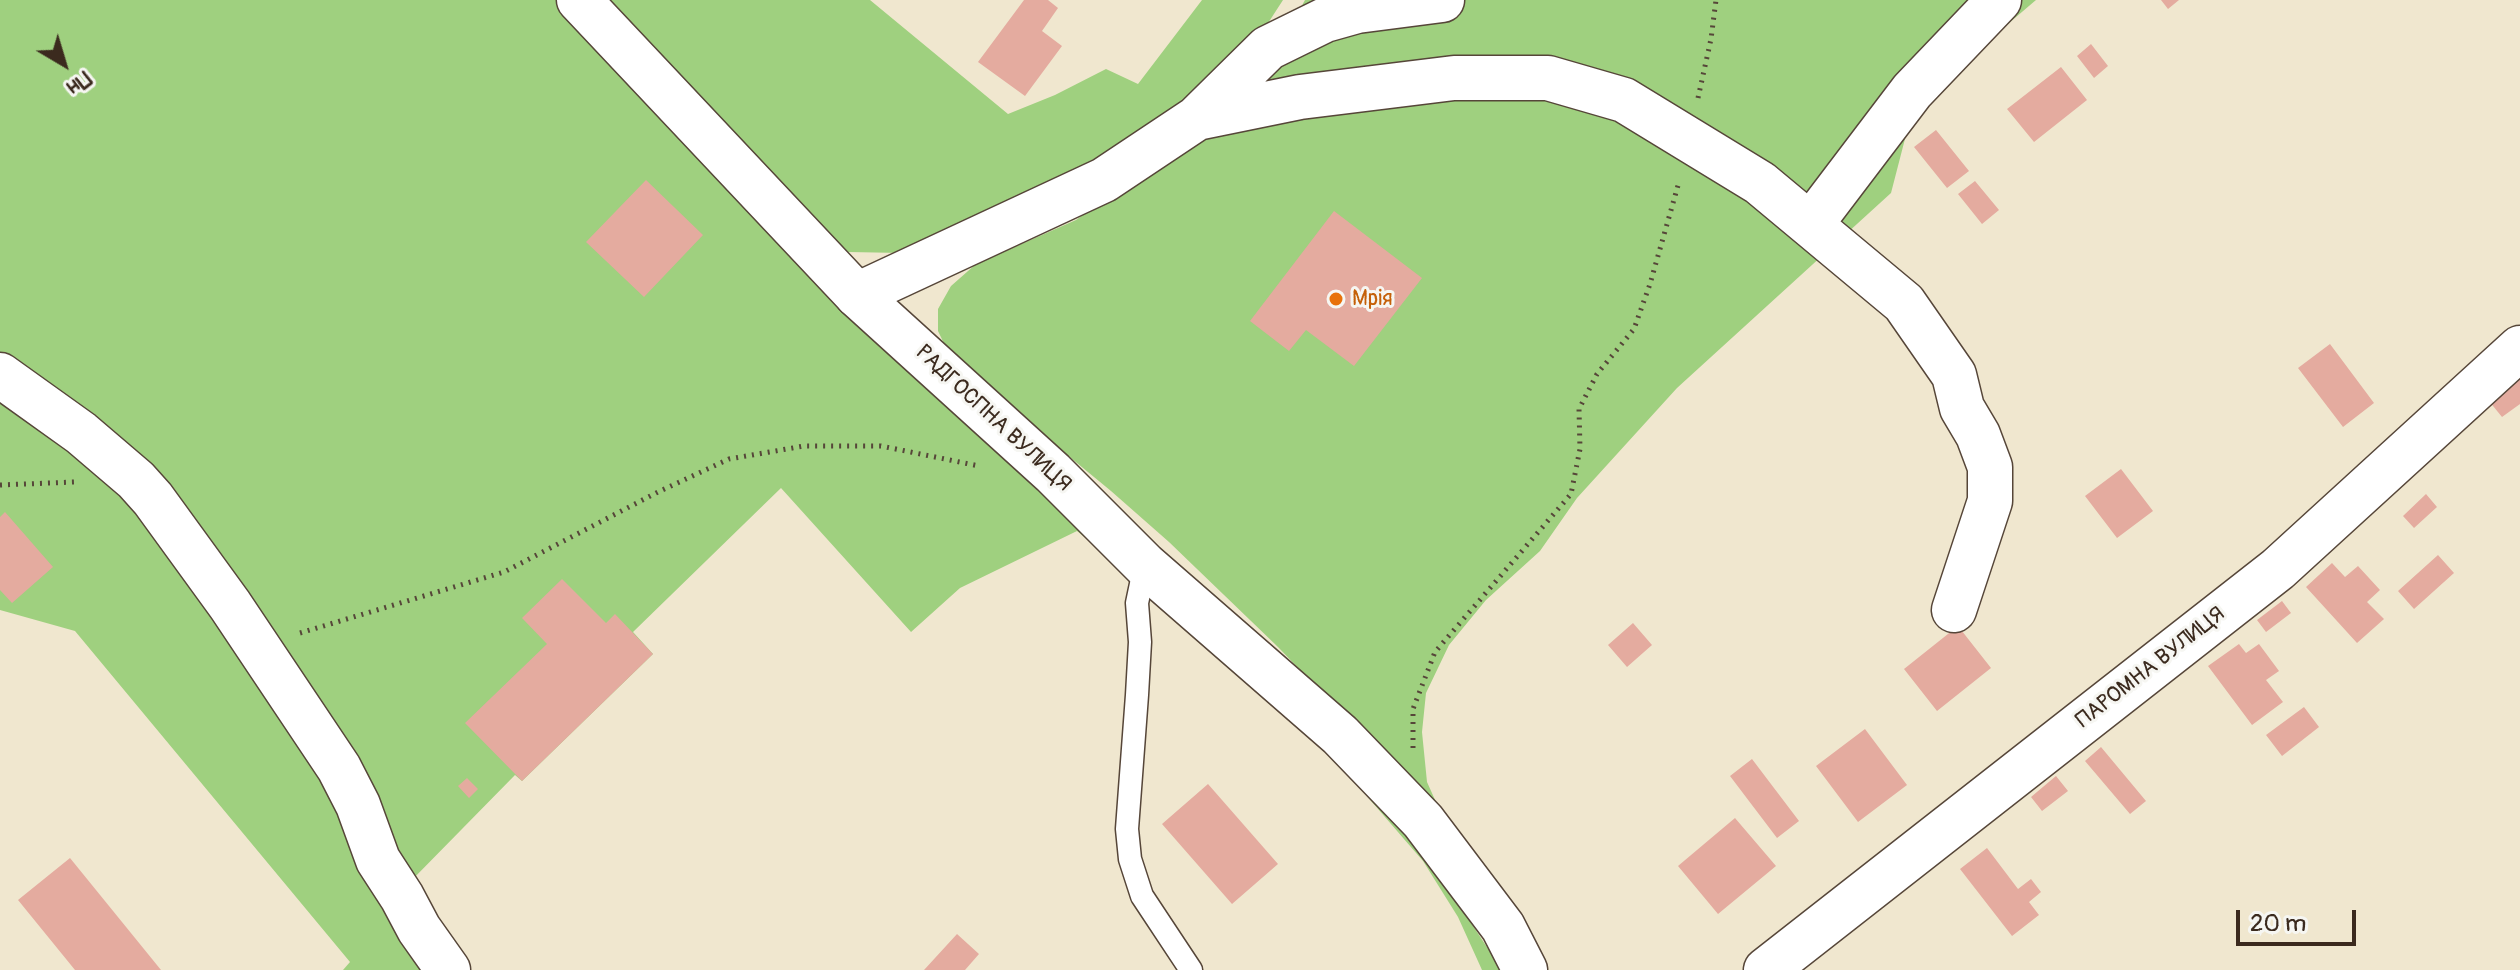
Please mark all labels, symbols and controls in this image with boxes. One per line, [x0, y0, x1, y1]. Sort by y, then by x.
north arrow [24, 24, 104, 104]
text: Пн [61, 64, 97, 101]
place label: Мрія [1352, 286, 1392, 312]
marker: Мрія [1327, 290, 1345, 308]
street label: РАДГОСПНА ВУЛИЦЯ [910, 340, 1076, 498]
street label: ПАРОМНА ВУЛИЦЯ [2071, 602, 2231, 734]
scale bar [2240, 894, 2360, 944]
text: 20 m [2250, 909, 2306, 938]

